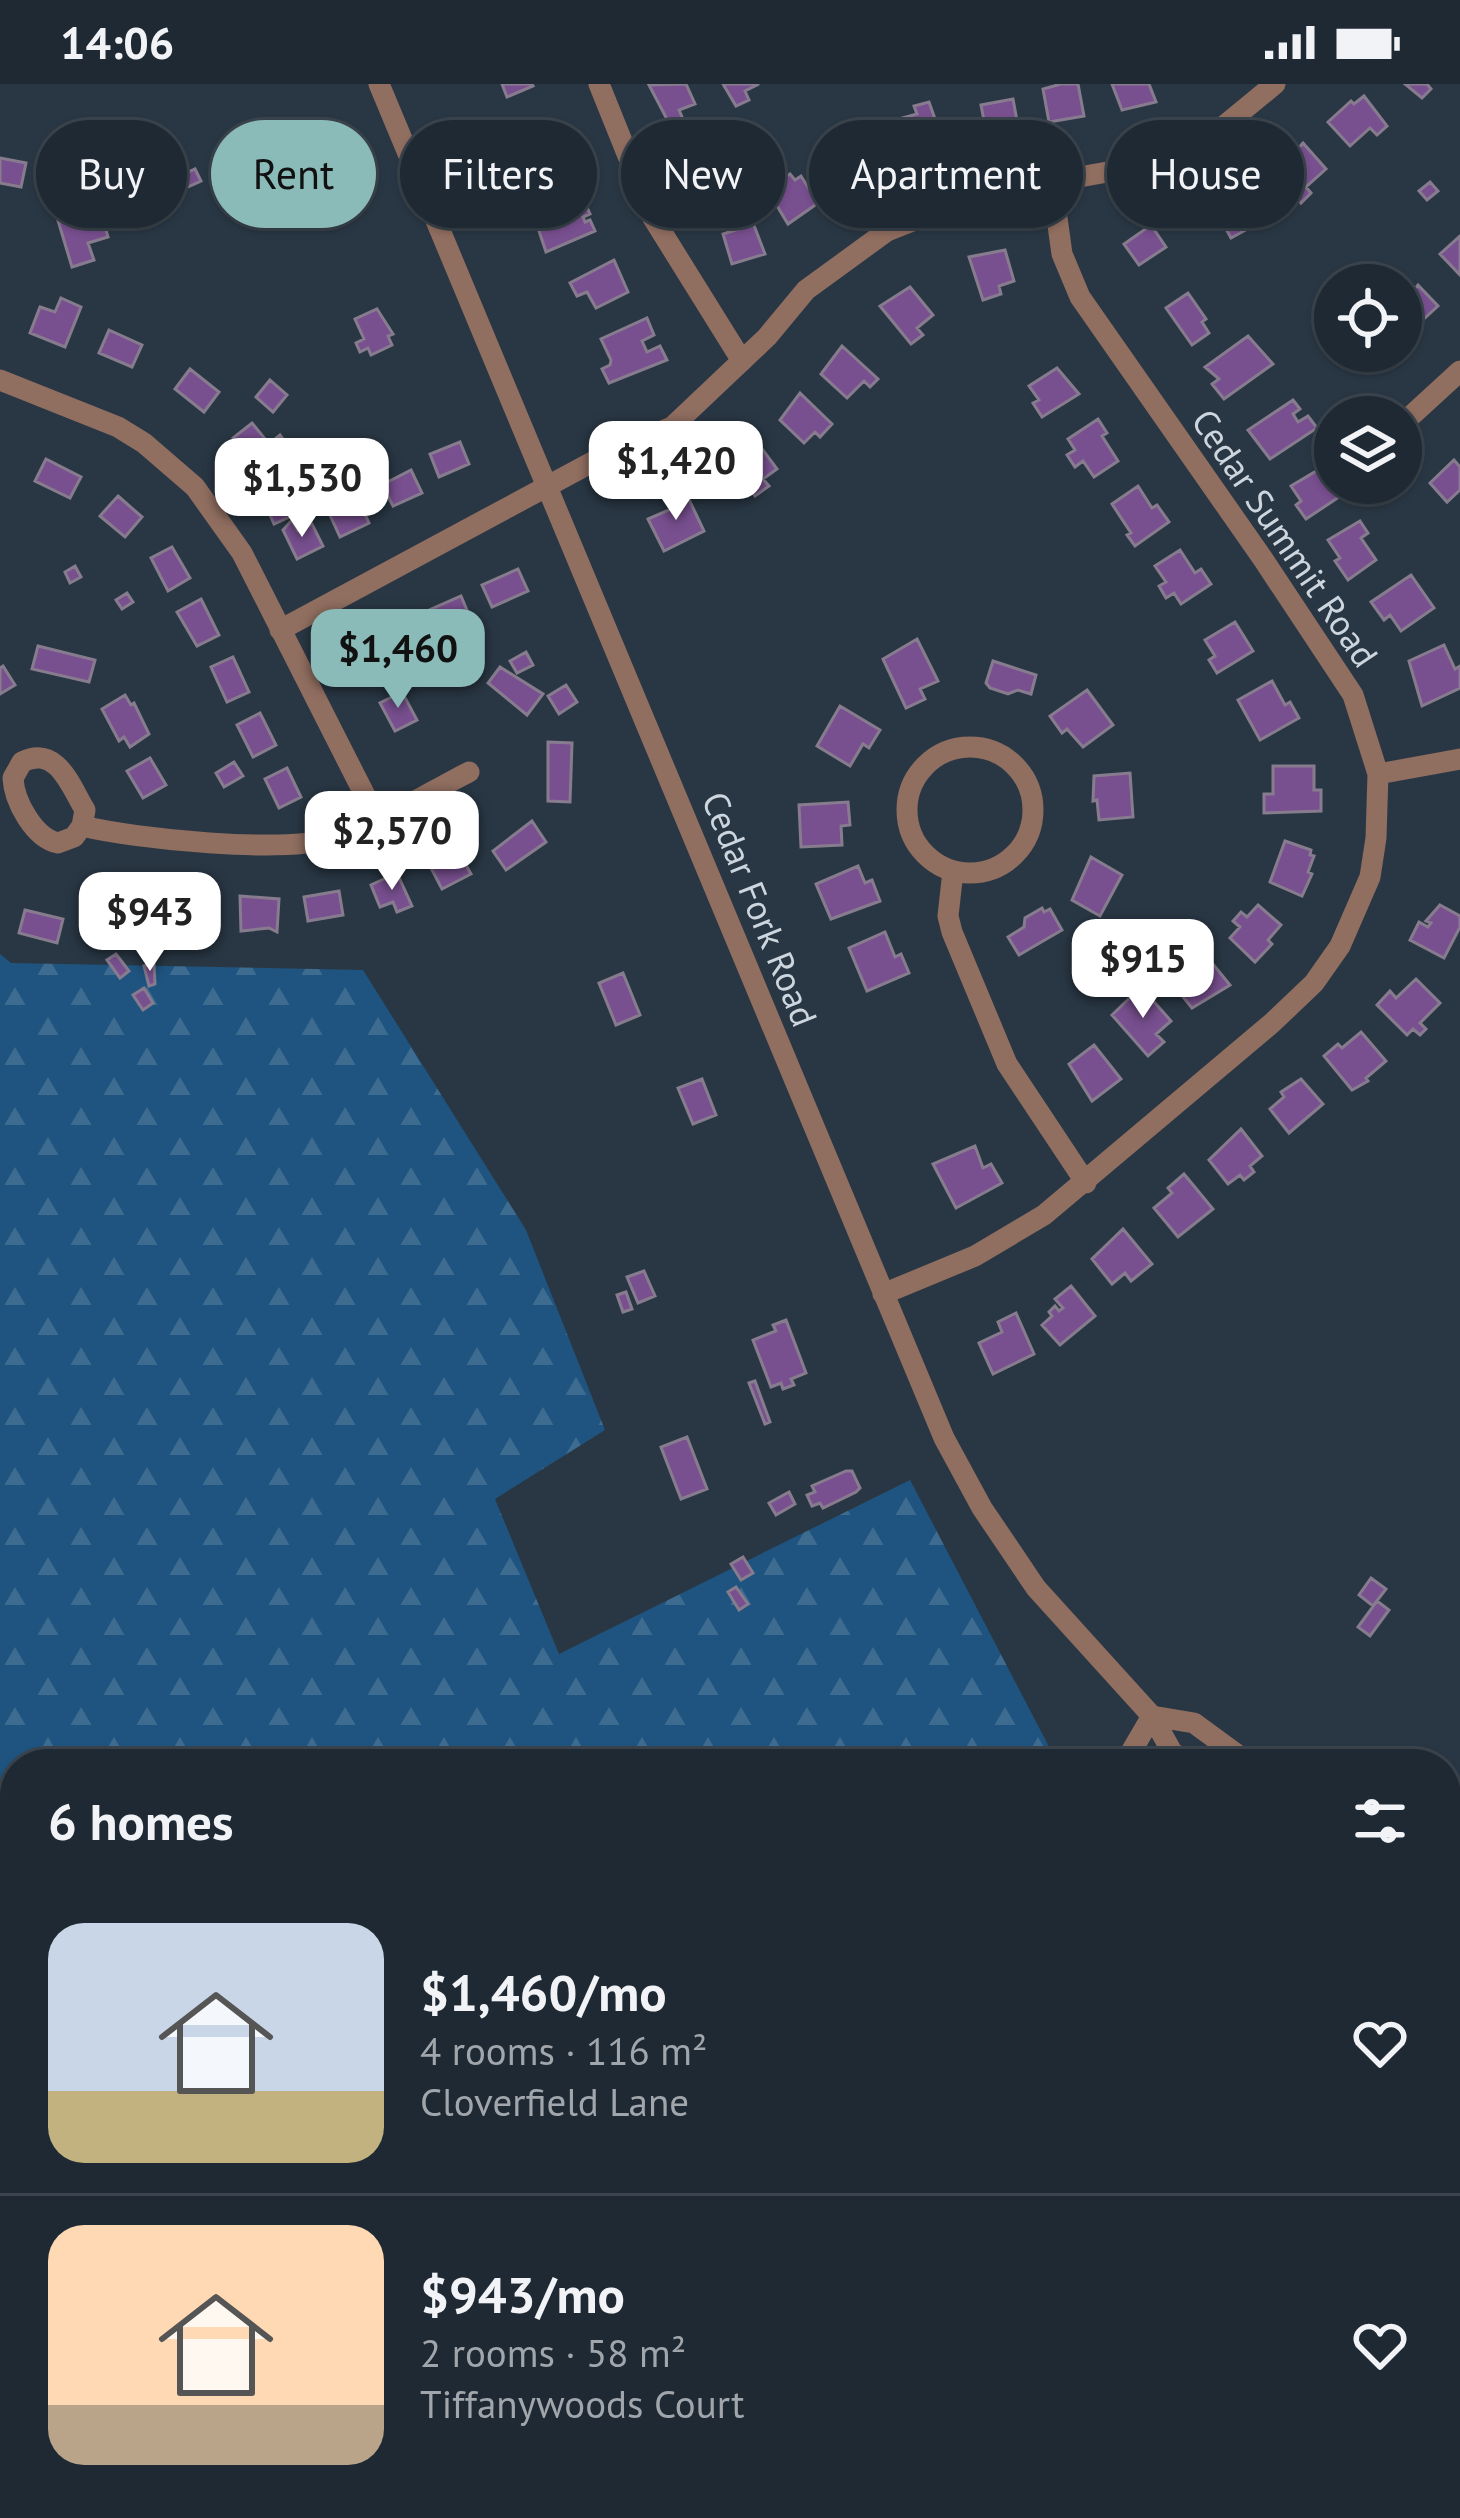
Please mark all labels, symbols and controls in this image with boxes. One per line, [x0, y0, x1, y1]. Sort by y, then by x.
text: 14:06 [60, 13, 174, 71]
chip: Buy [36, 120, 187, 228]
chip: Rent [211, 120, 376, 228]
chip: Filters [400, 120, 597, 228]
chip: New [621, 120, 785, 228]
chip: Apartment [809, 120, 1083, 228]
chip: House [1107, 120, 1304, 228]
map controls [1314, 264, 1422, 504]
button: locate [1314, 264, 1422, 372]
button: layers [1314, 396, 1422, 504]
street label: Cedar Summit Road [1182, 400, 1389, 676]
pin: $1,420 [578, 421, 774, 523]
text: $1,420 [616, 434, 736, 485]
pin: $1,530 [204, 438, 400, 540]
text: $1,530 [242, 451, 362, 502]
pin: $1,460 [300, 609, 496, 711]
text: $1,460 [338, 622, 458, 673]
street label: Cedar Fork Road [692, 785, 829, 1033]
pin: $2,570 [294, 791, 490, 893]
text: $2,570 [332, 804, 452, 855]
pin: $943 [79, 872, 221, 974]
text: $943 [106, 885, 194, 936]
pin: $915 [1072, 919, 1214, 1021]
text: $915 [1099, 932, 1187, 983]
text: 6 homes [48, 1788, 234, 1854]
icon: filters [1347, 1788, 1413, 1854]
text: $1,460/mo [420, 1959, 667, 2025]
icon: home [144, 1971, 288, 2115]
icon: heart [1347, 2010, 1413, 2076]
text: 4 rooms · 116 m² [420, 2025, 707, 2076]
text: Cloverfield Lane [420, 2076, 689, 2127]
text: $943/mo [420, 2261, 625, 2327]
icon: home [144, 2273, 288, 2417]
icon: heart [1347, 2312, 1413, 2378]
text: 2 rooms · 58 m² [420, 2327, 686, 2378]
text: Tiffanywoods Court [420, 2378, 744, 2429]

